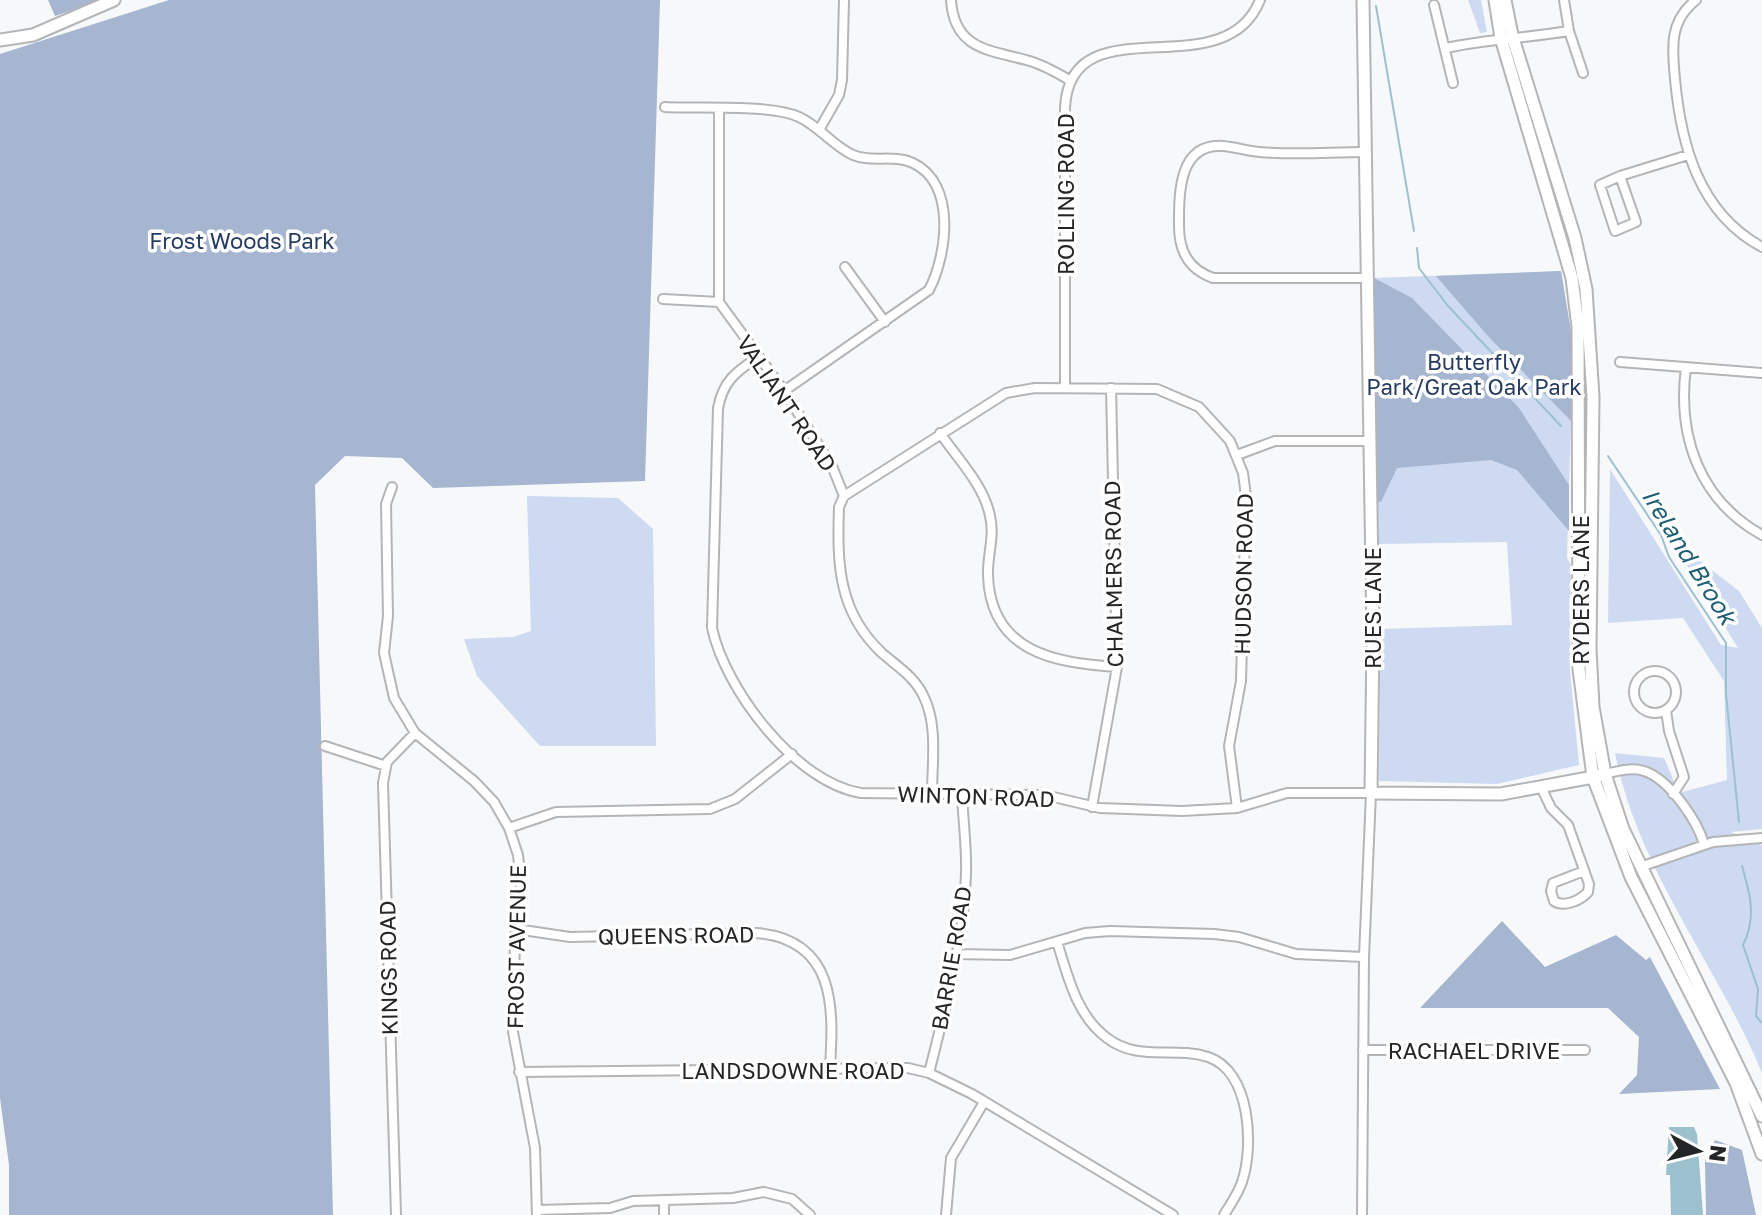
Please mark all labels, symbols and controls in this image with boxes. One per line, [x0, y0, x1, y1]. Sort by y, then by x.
street label: ROLLING ROAD [1052, 113, 1079, 275]
park label: Frost Woods Park [149, 227, 335, 254]
street label: VALIANT ROAD [731, 330, 843, 476]
park label: Butterfly Park/Great Oak Park [1366, 348, 1582, 400]
street label: CHALMERS ROAD [1098, 480, 1128, 668]
water label: Ireland Brook [1637, 483, 1745, 631]
street label: HUDSON ROAD [1228, 493, 1258, 655]
street label: RYDERS LANE [1567, 515, 1594, 665]
street label: RUES LANE [1359, 547, 1386, 669]
street label: WINTON ROAD [897, 780, 1055, 812]
street label: FROST AVENUE [501, 865, 531, 1029]
street label: BARRIE ROAD [925, 884, 977, 1032]
street label: KINGS ROAD [373, 900, 403, 1036]
street label: QUEENS ROAD [598, 920, 754, 950]
street label: RACHAEL DRIVE [1388, 1037, 1560, 1064]
street label: LANDSDOWNE ROAD [681, 1057, 905, 1084]
north arrow [1658, 1111, 1738, 1191]
text: N [1704, 1144, 1733, 1163]

